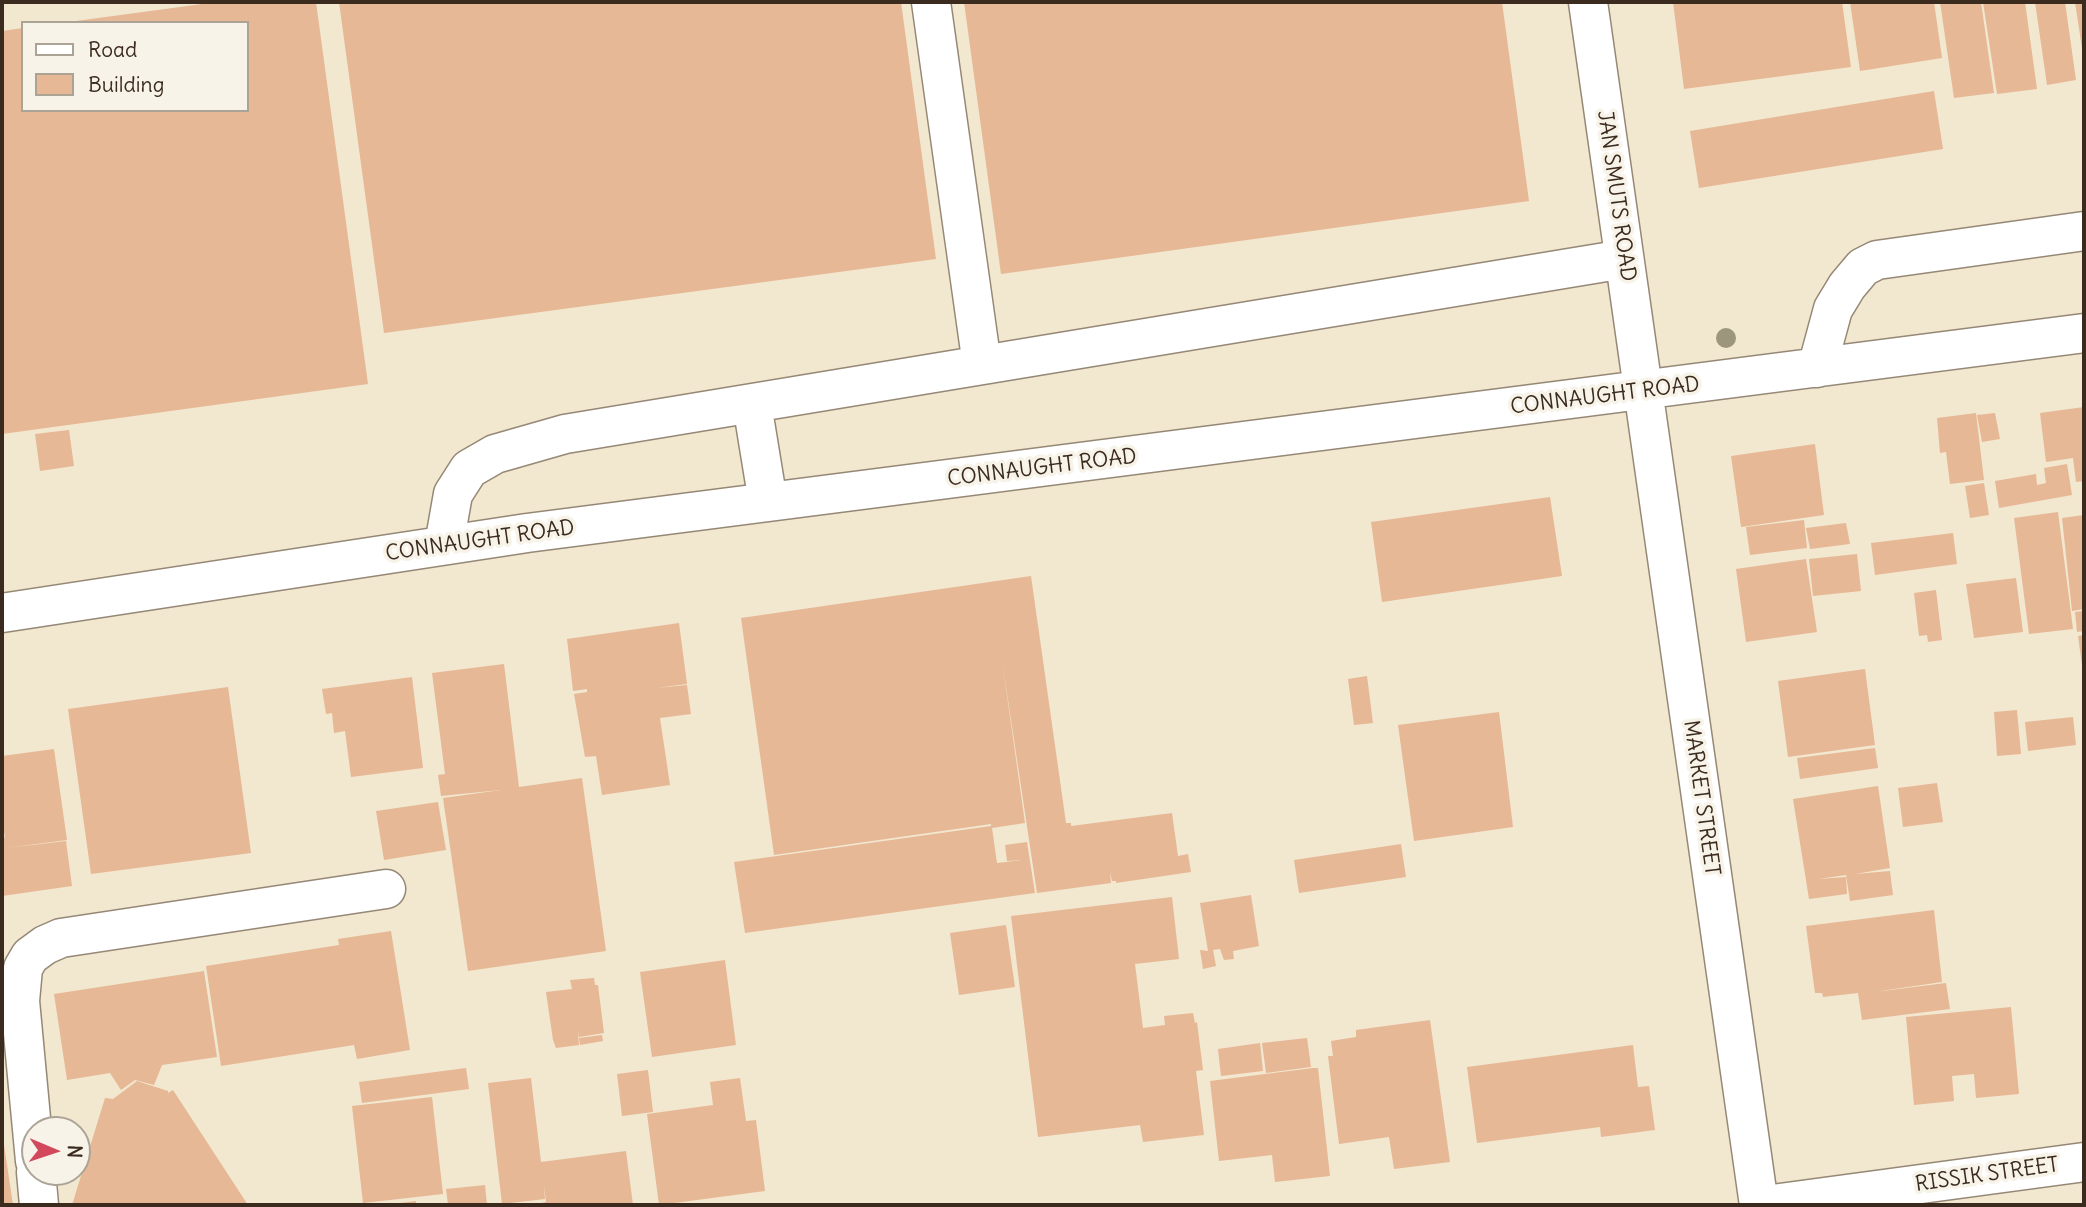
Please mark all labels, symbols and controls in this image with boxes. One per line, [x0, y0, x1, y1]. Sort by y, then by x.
legend [21, 21, 248, 112]
text: Road [88, 36, 137, 63]
text: Building [88, 71, 164, 98]
street label: JAN SMUTS ROAD [1592, 109, 1640, 283]
street label: CONNAUGHT ROAD [1509, 372, 1701, 420]
street label: CONNAUGHT ROAD [946, 444, 1138, 492]
street label: CONNAUGHT ROAD [384, 515, 576, 567]
street label: MARKET STREET [1678, 719, 1724, 877]
north arrow [21, 1116, 91, 1186]
text: N [63, 1145, 87, 1159]
street label: RISSIK STREET [1914, 1152, 2060, 1198]

